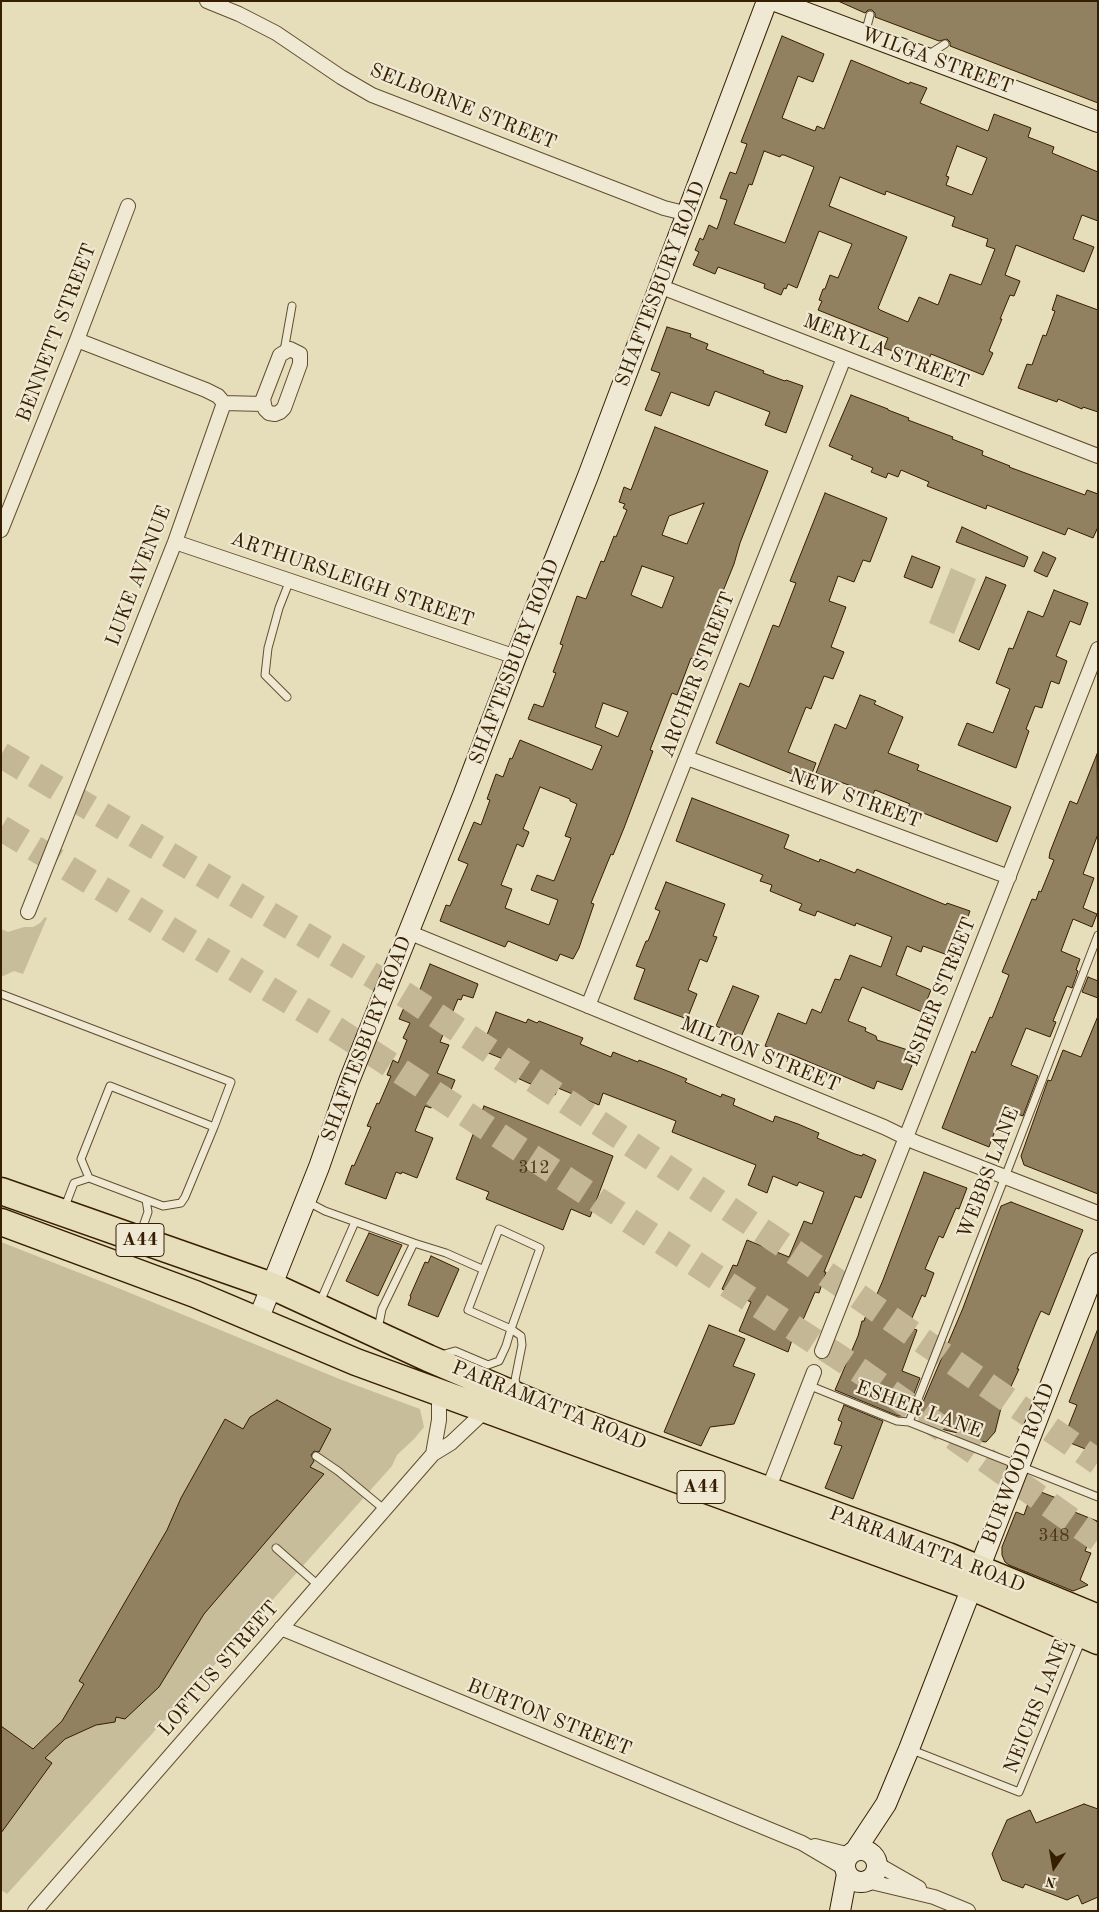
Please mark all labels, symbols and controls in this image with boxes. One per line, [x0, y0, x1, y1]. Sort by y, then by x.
street label: WILGA STREET [858, 22, 1016, 100]
street label: SELBORNE STREET [366, 59, 560, 155]
street label: SHAFTESBURY ROAD [611, 178, 711, 390]
street label: BENNETT STREET [12, 240, 102, 426]
street label: MERYLA STREET [800, 309, 972, 395]
street label: LUKE AVENUE [101, 502, 177, 650]
street label: ARTHURSLEIGH STREET [227, 527, 477, 633]
street label: SHAFTESBURY ROAD [465, 556, 565, 768]
street label: ARCHER STREET [655, 589, 741, 761]
street label: NEW STREET [786, 764, 924, 834]
street label: ESHER STREET [900, 914, 982, 1070]
street label: SHAFTESBURY ROAD [317, 933, 417, 1145]
street label: MILTON STREET [677, 1012, 843, 1098]
street label: WEBBS LANE [953, 1104, 1025, 1242]
house number: 312 [518, 1157, 550, 1179]
road number: A44 [116, 1224, 164, 1256]
street label: PARRAMATTA ROAD [448, 1356, 650, 1456]
street label: ESHER LANE [852, 1376, 986, 1444]
street label: BURWOOD ROAD [977, 1380, 1061, 1548]
road number: A44 [677, 1470, 725, 1504]
street label: PARRAMATTA ROAD [826, 1502, 1028, 1598]
house number: 348 [1038, 1525, 1070, 1547]
street label: LOFTUS STREET [154, 1596, 284, 1742]
street label: NEICHS LANE [999, 1637, 1075, 1777]
street label: BURTON STREET [463, 1674, 635, 1762]
north arrow [1029, 1842, 1079, 1892]
text: N [1044, 1874, 1058, 1890]

